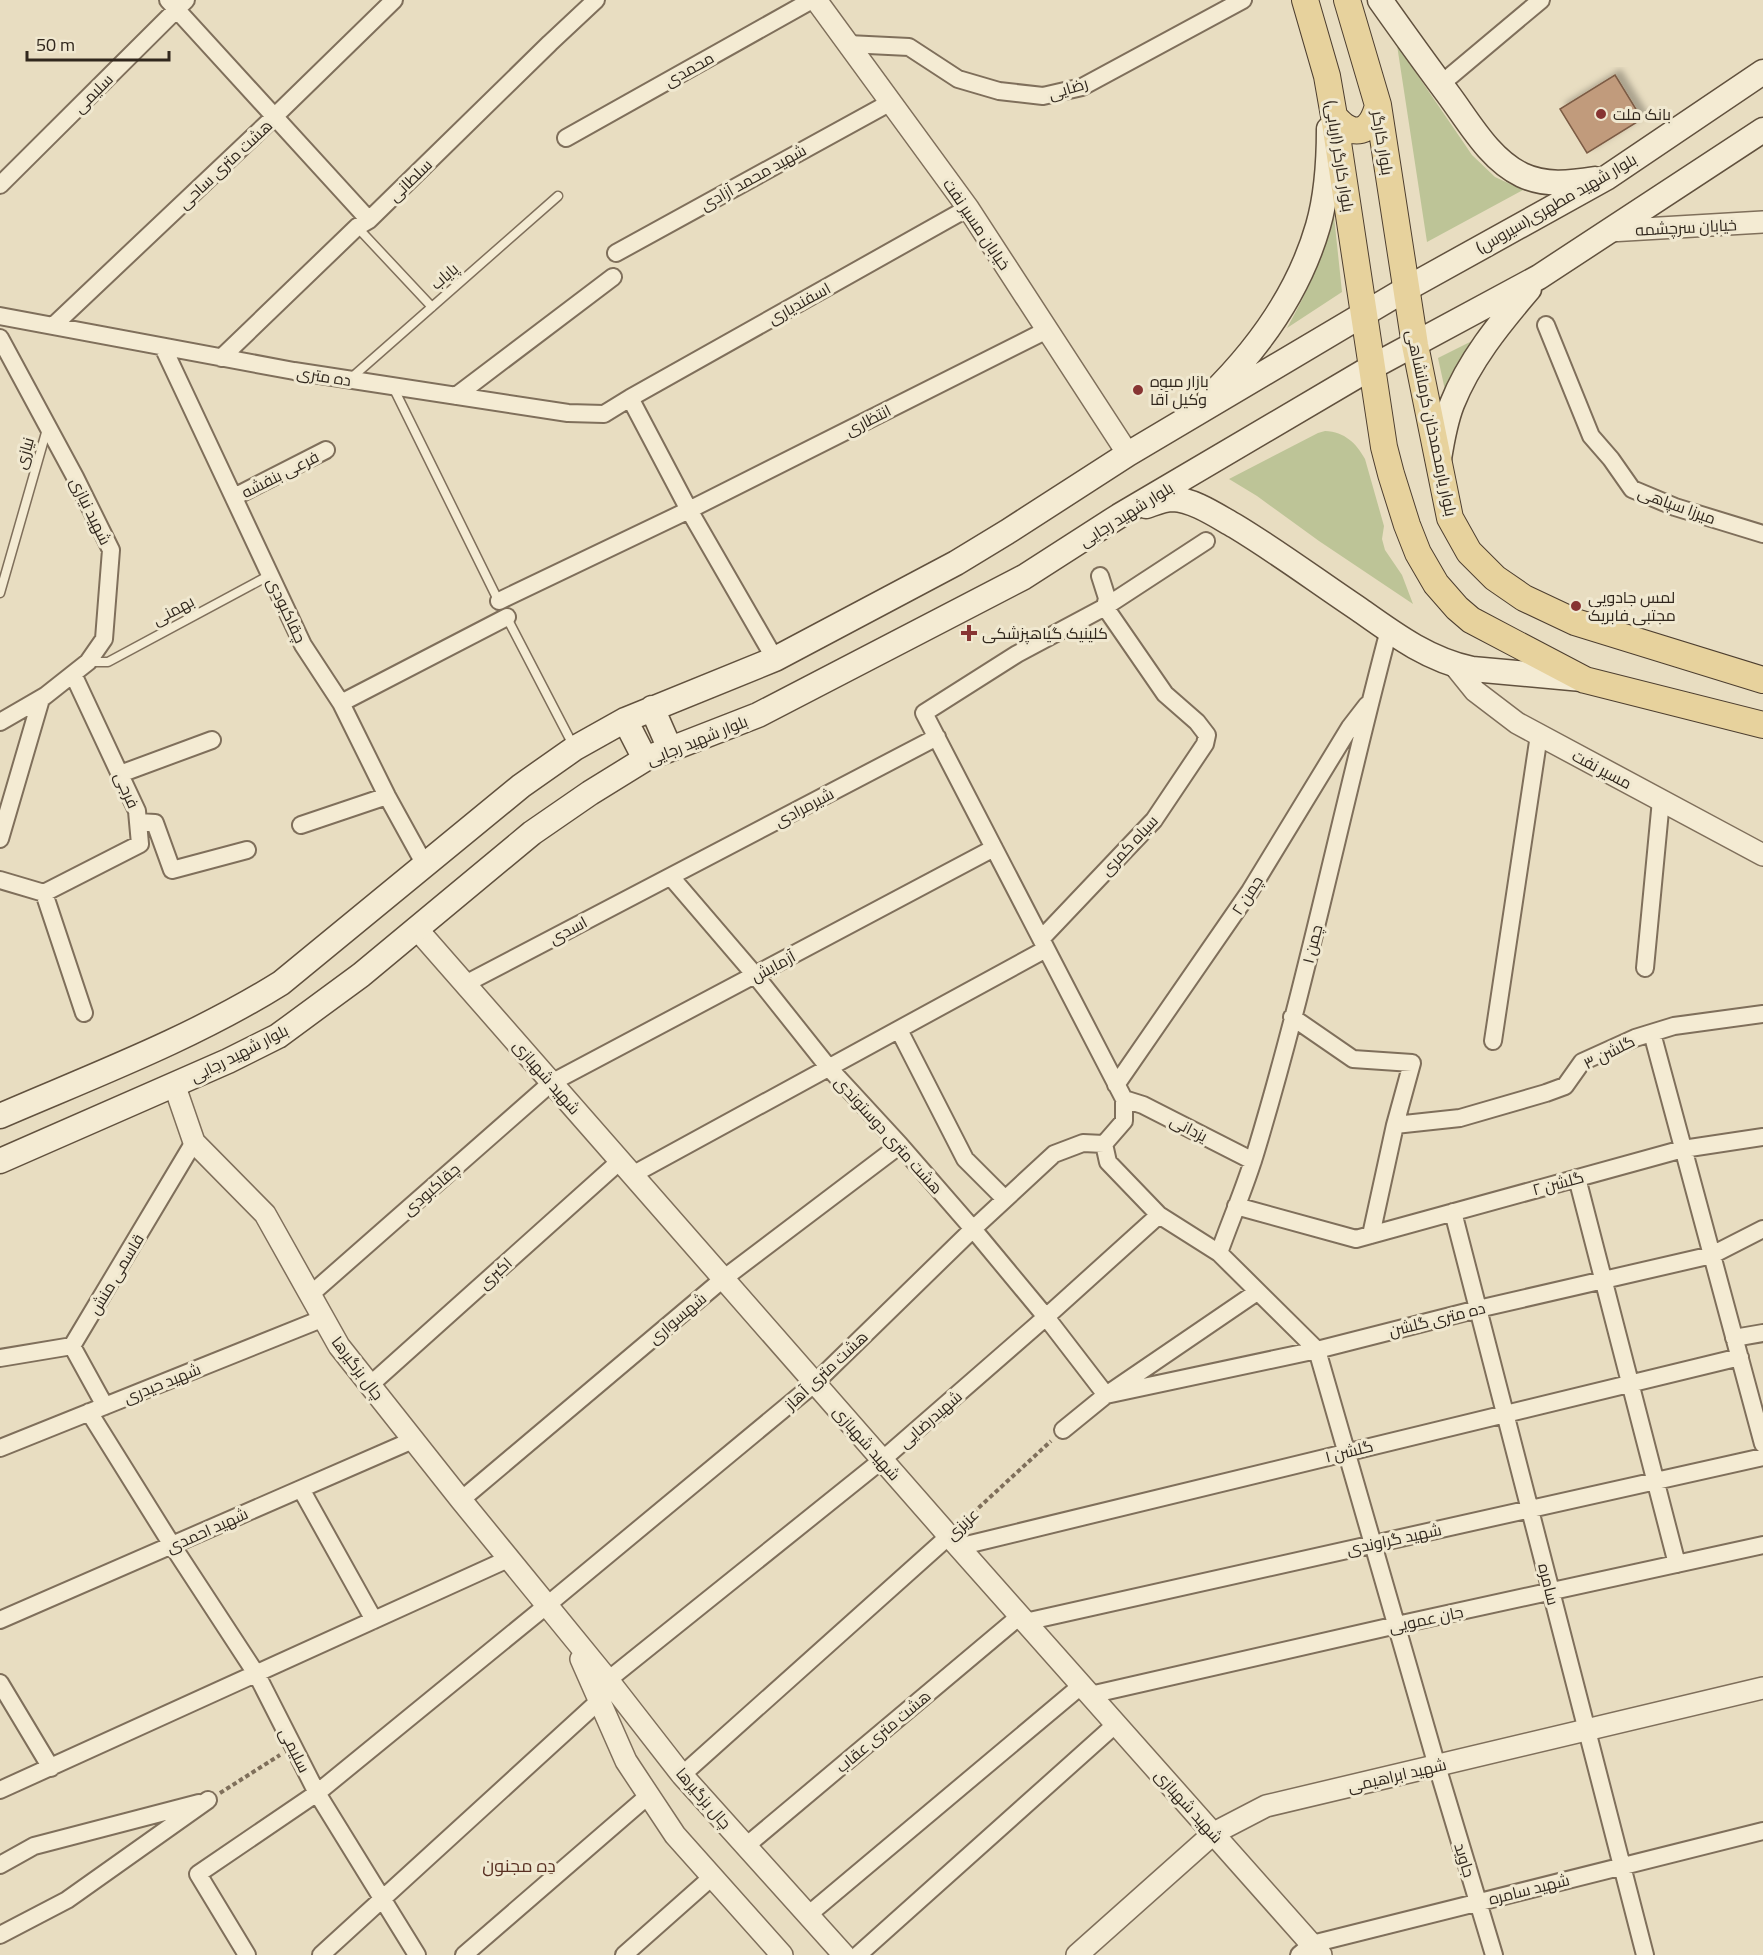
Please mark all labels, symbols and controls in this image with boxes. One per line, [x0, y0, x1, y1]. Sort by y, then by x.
scale bar [27, 24, 170, 62]
text: 50 m [36, 28, 75, 61]
street label: محمدی [658, 43, 720, 95]
street label: سلیمی [65, 65, 121, 121]
street label: رضایی [1044, 68, 1092, 108]
street label: بلوار کارگر (اربابی) [1316, 98, 1364, 214]
place label: بانک ملت [1613, 99, 1671, 129]
marker: بانک ملت [1594, 107, 1608, 121]
street label: بلوار کارگر [1363, 108, 1403, 177]
street label: هشت متری ساحی [170, 112, 280, 216]
street label: شهید محمد آزادی [694, 135, 812, 219]
street label: بلوار شهید مطهری(سیروس) [1470, 144, 1642, 262]
street label: سلطانی [380, 151, 440, 209]
street label: خیابان مسیر نفت [935, 172, 1019, 276]
street label: خیابان سرچشمه [1634, 209, 1738, 245]
street label: پایاب [423, 254, 466, 297]
street label: اسفندیاری [762, 273, 836, 333]
street label: بلوار یارمحمدخان کرمانشاهی [1398, 327, 1466, 519]
street label: ده متری [295, 357, 353, 395]
place label: بازار میوه وکیل آقا [1150, 366, 1209, 414]
marker: بازار میوه وکیل آقا [1131, 383, 1145, 397]
street label: انتظاری [840, 396, 896, 444]
street label: نیازی [5, 433, 43, 473]
street label: فرعی بنفشه [236, 442, 324, 506]
street label: شهید نیازی [62, 472, 120, 550]
street label: بلوار شهید رجایی [1073, 473, 1179, 555]
street label: میرزا سپاهی [1634, 477, 1720, 533]
street label: چقاکبودی [259, 572, 315, 648]
place label: لمس جادویی مجتبی فابریک [1588, 582, 1676, 630]
street label: بهمنی [146, 586, 200, 634]
marker: لمس جادویی مجتبی فابریک [1569, 599, 1583, 613]
place label: کلینیک گیاهپزشکی [982, 618, 1108, 648]
marker: کلینیک گیاهپزشکی [960, 624, 978, 642]
street label: بلوار شهید رجایی [642, 706, 752, 774]
street label: مسیر نفت [1566, 741, 1638, 797]
street label: فرجی [106, 767, 148, 813]
street label: شیرمرادی [769, 779, 839, 835]
street label: سیاه کمری [1092, 807, 1166, 883]
street label: چمن ۲ [1223, 869, 1271, 921]
street label: اسدی [543, 907, 593, 953]
street label: چمن ۱ [1293, 921, 1331, 967]
street label: آزمایش [745, 941, 802, 990]
street label: بلوار شهید رجایی [184, 1015, 294, 1091]
street label: گلشن ۳ [1578, 1026, 1640, 1078]
street label: شهید شهبازی [505, 1032, 589, 1122]
street label: هشت متری دوستوندی [827, 1069, 951, 1201]
street label: یزدانی [1165, 1106, 1214, 1151]
street label: چقاکبودی [395, 1155, 467, 1223]
street label: گلشن ۲ [1529, 1162, 1587, 1204]
street label: قاسمی منش [80, 1227, 152, 1321]
street label: اکبری [471, 1249, 519, 1297]
street label: شهسواری [641, 1284, 713, 1352]
street label: ده متری گلشن [1386, 1293, 1488, 1345]
street label: هشت متری آهاز [776, 1323, 875, 1418]
street label: چال بزگیرها [324, 1329, 392, 1407]
street label: شهید حیدری [119, 1354, 205, 1412]
street label: شهیدرضایی [891, 1382, 969, 1456]
street label: شهید شهبازی [825, 1398, 909, 1488]
street label: گلشن ۱ [1322, 1431, 1376, 1471]
street label: شهید احمدی [161, 1499, 253, 1561]
street label: عزیزی [938, 1500, 986, 1548]
street label: شهید گراوندی [1344, 1514, 1444, 1564]
street label: سامره [1529, 1560, 1569, 1608]
street label: جان عمویی [1386, 1596, 1466, 1642]
street label: هشت متری عقاب [828, 1682, 938, 1780]
street label: سلیمی [271, 1722, 319, 1778]
street label: شهید ابراهیمی [1345, 1749, 1449, 1801]
street label: چال بزگیرها [668, 1760, 740, 1836]
street label: شهید شهبازی [1147, 1762, 1231, 1850]
street label: جاوید [1446, 1839, 1484, 1881]
district label: دِه مجنون [482, 1849, 556, 1882]
street label: شهید سامره [1485, 1864, 1573, 1914]

